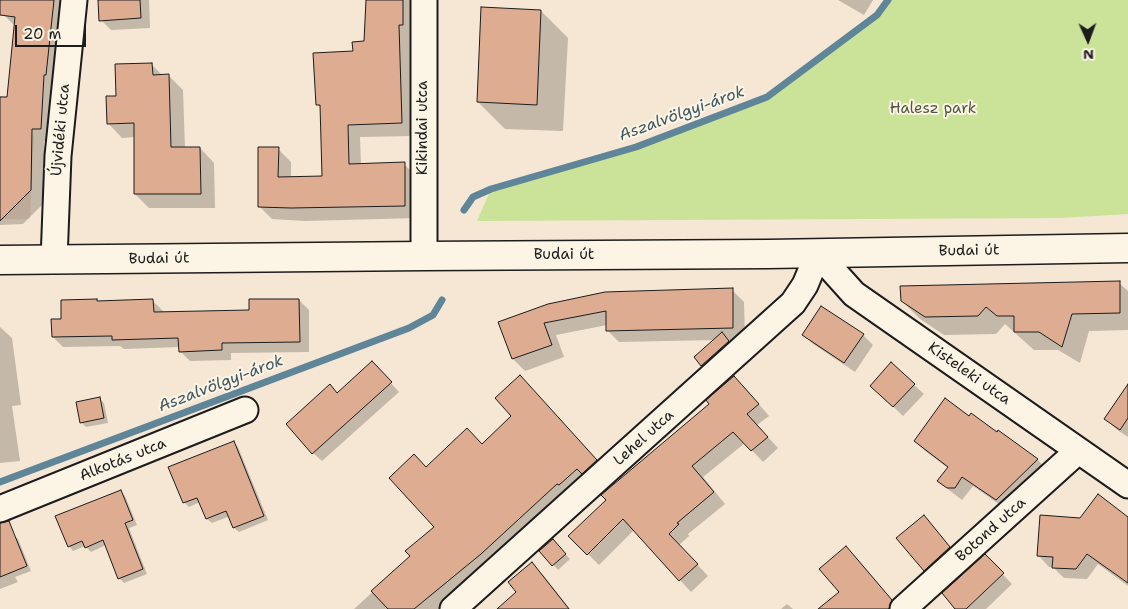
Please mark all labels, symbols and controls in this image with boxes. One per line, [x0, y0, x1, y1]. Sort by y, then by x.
scale bar [18, 15, 89, 47]
north arrow [1063, 15, 1113, 65]
text: 20 m [23, 24, 62, 44]
text: N [1083, 46, 1094, 64]
street label: Kikindai utca [414, 81, 432, 175]
water label: Aszalvölgyi-árok [617, 82, 747, 146]
street label: Újvidéki utca [48, 83, 74, 177]
park label: Halesz park [890, 100, 976, 118]
street label: Budai út [938, 241, 1000, 261]
street label: Budai út [534, 246, 594, 264]
street label: Budai út [128, 249, 190, 269]
street label: Kisteleki utca [924, 339, 1014, 409]
water label: Aszalvölgyi-árok [156, 351, 286, 417]
street label: Lehel utca [610, 406, 678, 470]
street label: Alkotás utca [77, 434, 169, 486]
street label: Botond utca [952, 494, 1030, 566]

